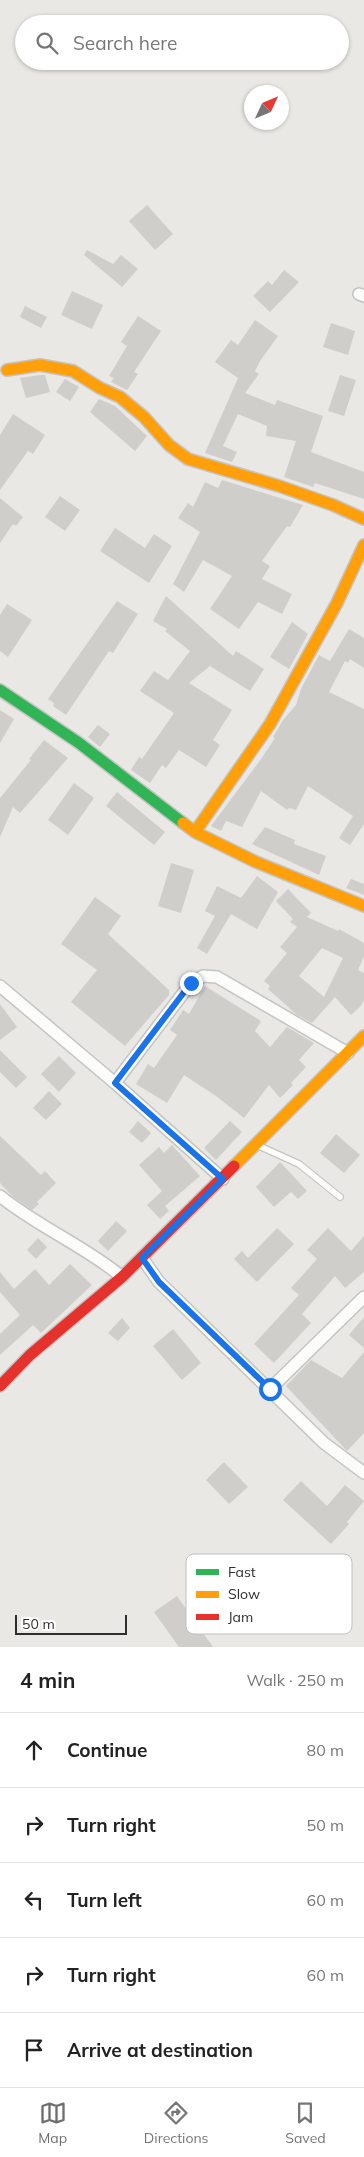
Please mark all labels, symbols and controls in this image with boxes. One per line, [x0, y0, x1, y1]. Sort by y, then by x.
search box [15, 15, 349, 70]
icon: search [33, 29, 61, 57]
text: Search here [73, 31, 177, 55]
north arrow [244, 85, 289, 130]
route end [180, 972, 203, 995]
route start [259, 1378, 282, 1401]
legend [186, 1554, 352, 1634]
text: Fast [228, 1563, 256, 1581]
text: Slow [228, 1585, 260, 1603]
text: Jam [228, 1608, 253, 1626]
scale bar [15, 1612, 128, 1635]
text: 50 m [22, 1615, 55, 1633]
text: 4 min [20, 1667, 75, 1693]
text: Walk · 250 m [246, 1670, 344, 1690]
icon: ahead [20, 1736, 48, 1764]
text: Continue [67, 1738, 147, 1762]
text: 80 m [307, 1740, 344, 1760]
icon: right [20, 1811, 48, 1839]
text: Turn right [67, 1813, 156, 1837]
text: 50 m [307, 1815, 344, 1835]
icon: left [20, 1886, 48, 1914]
text: Turn left [67, 1888, 142, 1912]
text: 60 m [307, 1890, 344, 1910]
icon: right [20, 1961, 48, 1989]
text: Turn right [67, 1963, 156, 1987]
text: 60 m [307, 1965, 344, 1985]
icon: arrive [20, 2036, 48, 2064]
text: Arrive at destination [67, 2038, 253, 2062]
tab: Map [38, 2099, 67, 2147]
tab: Directions [144, 2099, 209, 2147]
tab: Saved [285, 2099, 326, 2147]

